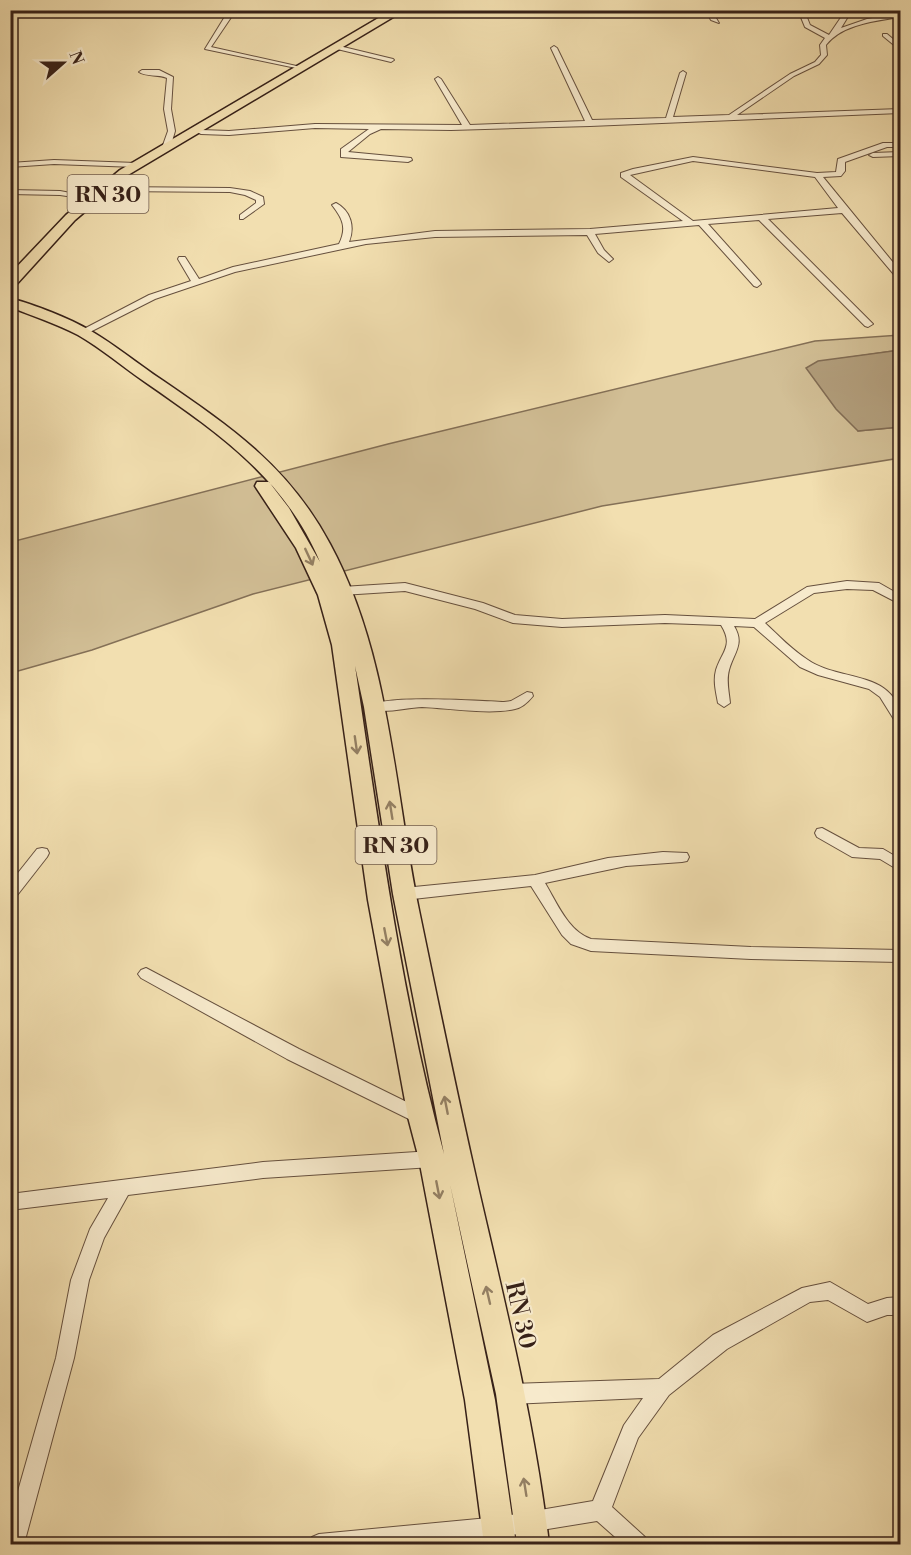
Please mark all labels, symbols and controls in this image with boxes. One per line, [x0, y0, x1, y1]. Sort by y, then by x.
north arrow [33, 33, 93, 93]
text: N [64, 48, 88, 68]
road number: RN 30 [68, 175, 148, 213]
one-way arrow [304, 548, 316, 566]
one-way arrow [351, 734, 362, 754]
one-way arrow [385, 801, 396, 820]
road number: RN 30 [356, 826, 436, 864]
one-way arrow [381, 927, 392, 947]
one-way arrow [440, 1095, 451, 1115]
one-way arrow [433, 1180, 444, 1199]
street label: RN 30 [498, 1278, 542, 1352]
one-way arrow [482, 1286, 494, 1305]
one-way arrow [520, 1477, 531, 1497]

